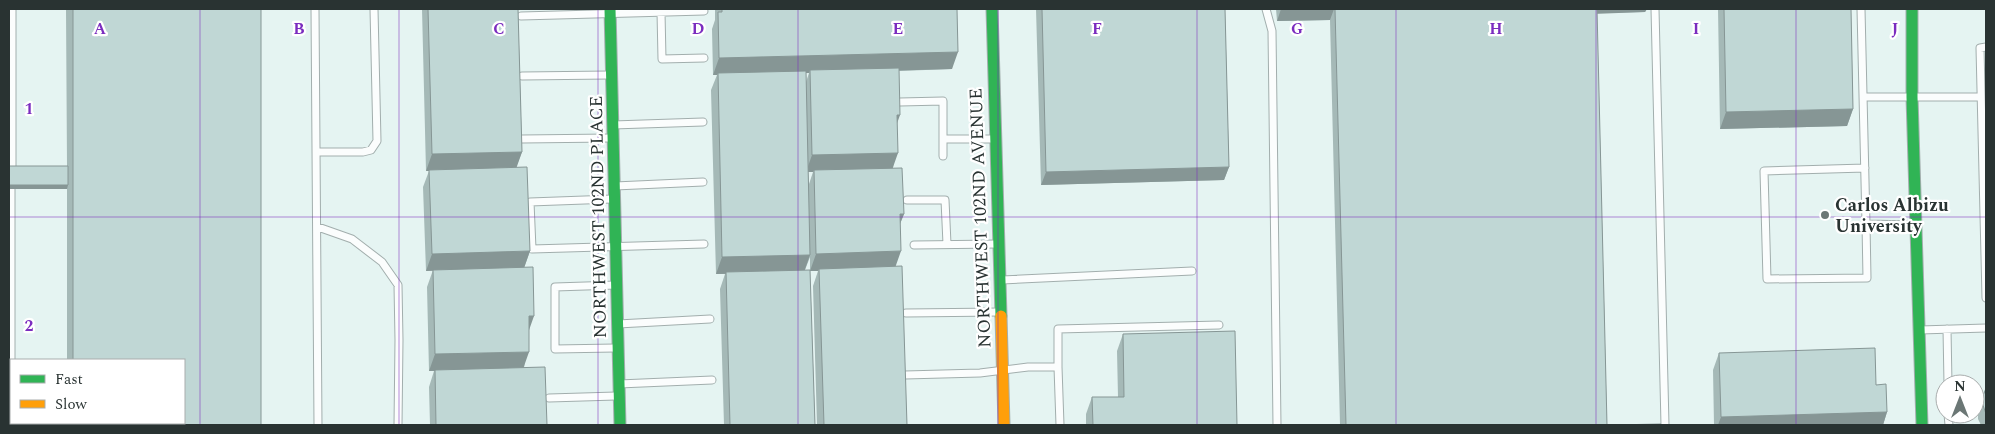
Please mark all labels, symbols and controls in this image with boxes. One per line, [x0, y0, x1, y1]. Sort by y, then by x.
text: A [94, 17, 107, 41]
text: B [293, 17, 305, 41]
text: C [493, 17, 505, 41]
text: D [692, 17, 705, 41]
text: E [893, 17, 903, 41]
text: F [1092, 17, 1102, 41]
text: G [1291, 17, 1303, 41]
text: H [1489, 17, 1503, 41]
text: I [1693, 17, 1699, 41]
text: J [1892, 17, 1899, 41]
street label: NORTHWEST 102ND AVENUE [962, 88, 999, 348]
street label: NORTHWEST 102ND PLACE [583, 95, 614, 339]
text: 1 [25, 97, 33, 121]
place label: Carlos Albizu University [1835, 192, 1949, 240]
marker: Carlos Albizu University [1819, 209, 1831, 221]
text: 2 [25, 314, 34, 338]
legend [10, 359, 185, 424]
text: Fast [55, 368, 83, 391]
north arrow [1935, 374, 1985, 424]
text: N [1954, 376, 1966, 397]
text: Slow [55, 393, 87, 416]

